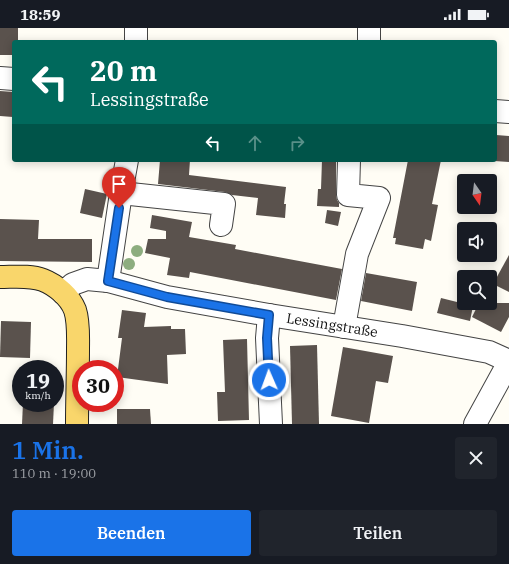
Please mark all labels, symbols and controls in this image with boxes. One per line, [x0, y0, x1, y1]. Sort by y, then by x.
text: 18:59 [20, 5, 61, 24]
text: 20 m [90, 52, 157, 89]
icon: left [24, 56, 76, 108]
text: Lessingstraße [90, 88, 209, 111]
icon: left [202, 132, 224, 154]
icon: ahead [244, 132, 266, 154]
icon: right [286, 132, 308, 154]
pin [102, 167, 136, 208]
icon: arrive [108, 173, 130, 195]
north arrow [457, 174, 497, 214]
map controls [457, 174, 497, 310]
button: sound [457, 222, 497, 262]
button: search [457, 270, 497, 310]
street label: Lessingstraße [285, 309, 379, 341]
position arrow [248, 359, 290, 401]
speed limit sign: 30 [72, 360, 124, 412]
text: 19 [26, 367, 50, 394]
text: km/h [25, 389, 51, 402]
text: 1 Min. [12, 434, 84, 466]
button: close [455, 437, 497, 479]
text: 110 m · 19:00 [12, 465, 96, 482]
button: Beenden [12, 510, 251, 556]
button: Teilen [259, 510, 497, 556]

